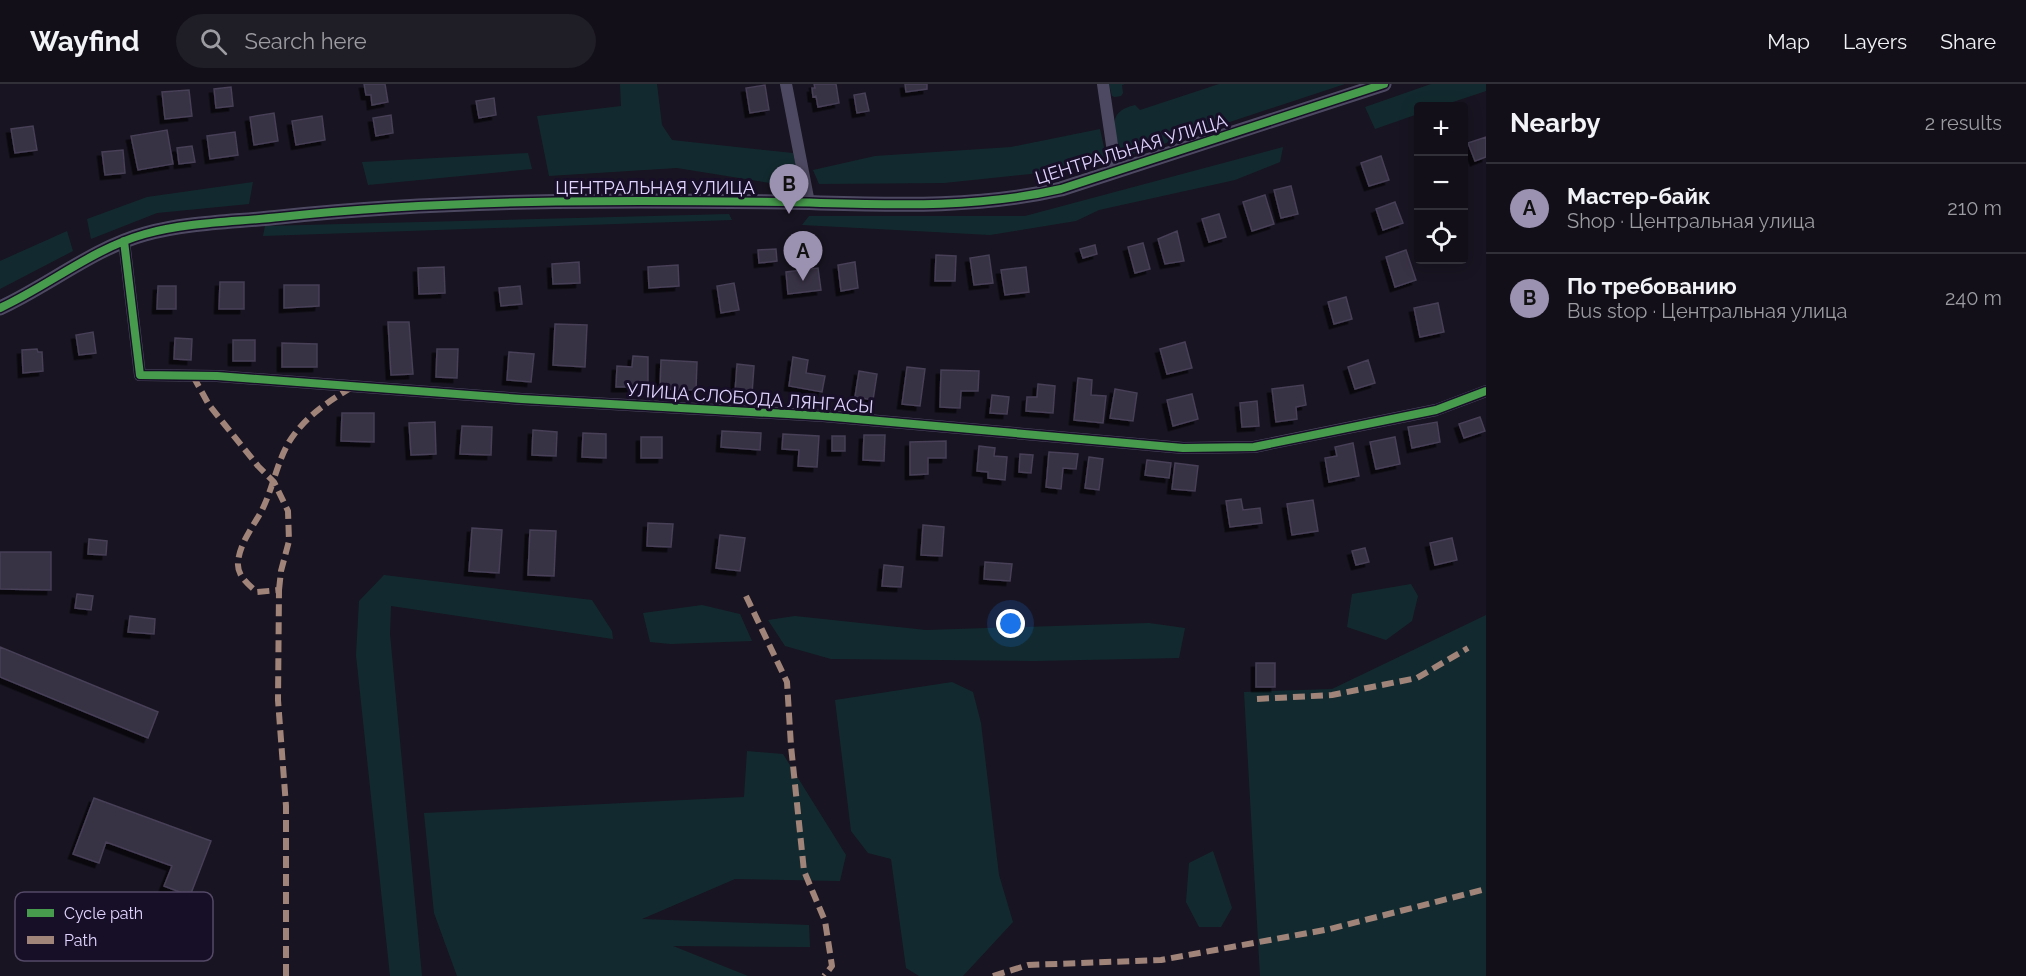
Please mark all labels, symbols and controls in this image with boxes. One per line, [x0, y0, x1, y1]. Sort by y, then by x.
search box [176, 14, 596, 68]
text: Wayfind [30, 25, 140, 58]
icon: search [197, 25, 230, 58]
text: Search here [245, 28, 367, 54]
text: Map [1767, 29, 1810, 54]
text: Layers [1843, 29, 1907, 54]
text: Share [1940, 29, 1996, 54]
map controls [1414, 102, 1468, 264]
button: + [1414, 102, 1468, 156]
text: Nearby [1510, 108, 1600, 138]
street label: ЦЕНТРАЛЬНАЯ УЛИЦА [1032, 110, 1230, 188]
text: 2 results [1925, 111, 2002, 135]
button: − [1414, 156, 1468, 210]
pin: B [770, 164, 808, 214]
street label: ЦЕНТРАЛЬНАЯ УЛИЦА [555, 177, 755, 198]
text: Мастер-байк [1567, 183, 1710, 209]
text: A [1523, 196, 1536, 220]
text: 210 m [1947, 196, 2002, 220]
text: Shop · Центральная улица [1567, 209, 1815, 233]
button: locate [1414, 210, 1468, 264]
pin: A [784, 232, 822, 281]
text: По требованию [1567, 273, 1737, 299]
text: B [1523, 286, 1536, 310]
text: 240 m [1945, 286, 2002, 310]
text: Bus stop · Центральная улица [1567, 299, 1847, 323]
street label: УЛИЦА СЛОБОДА ЛЯНГАСЫ [626, 379, 874, 417]
your location [996, 609, 1025, 638]
legend [15, 892, 213, 961]
text: Cycle path [64, 904, 143, 923]
text: Path [64, 931, 97, 950]

